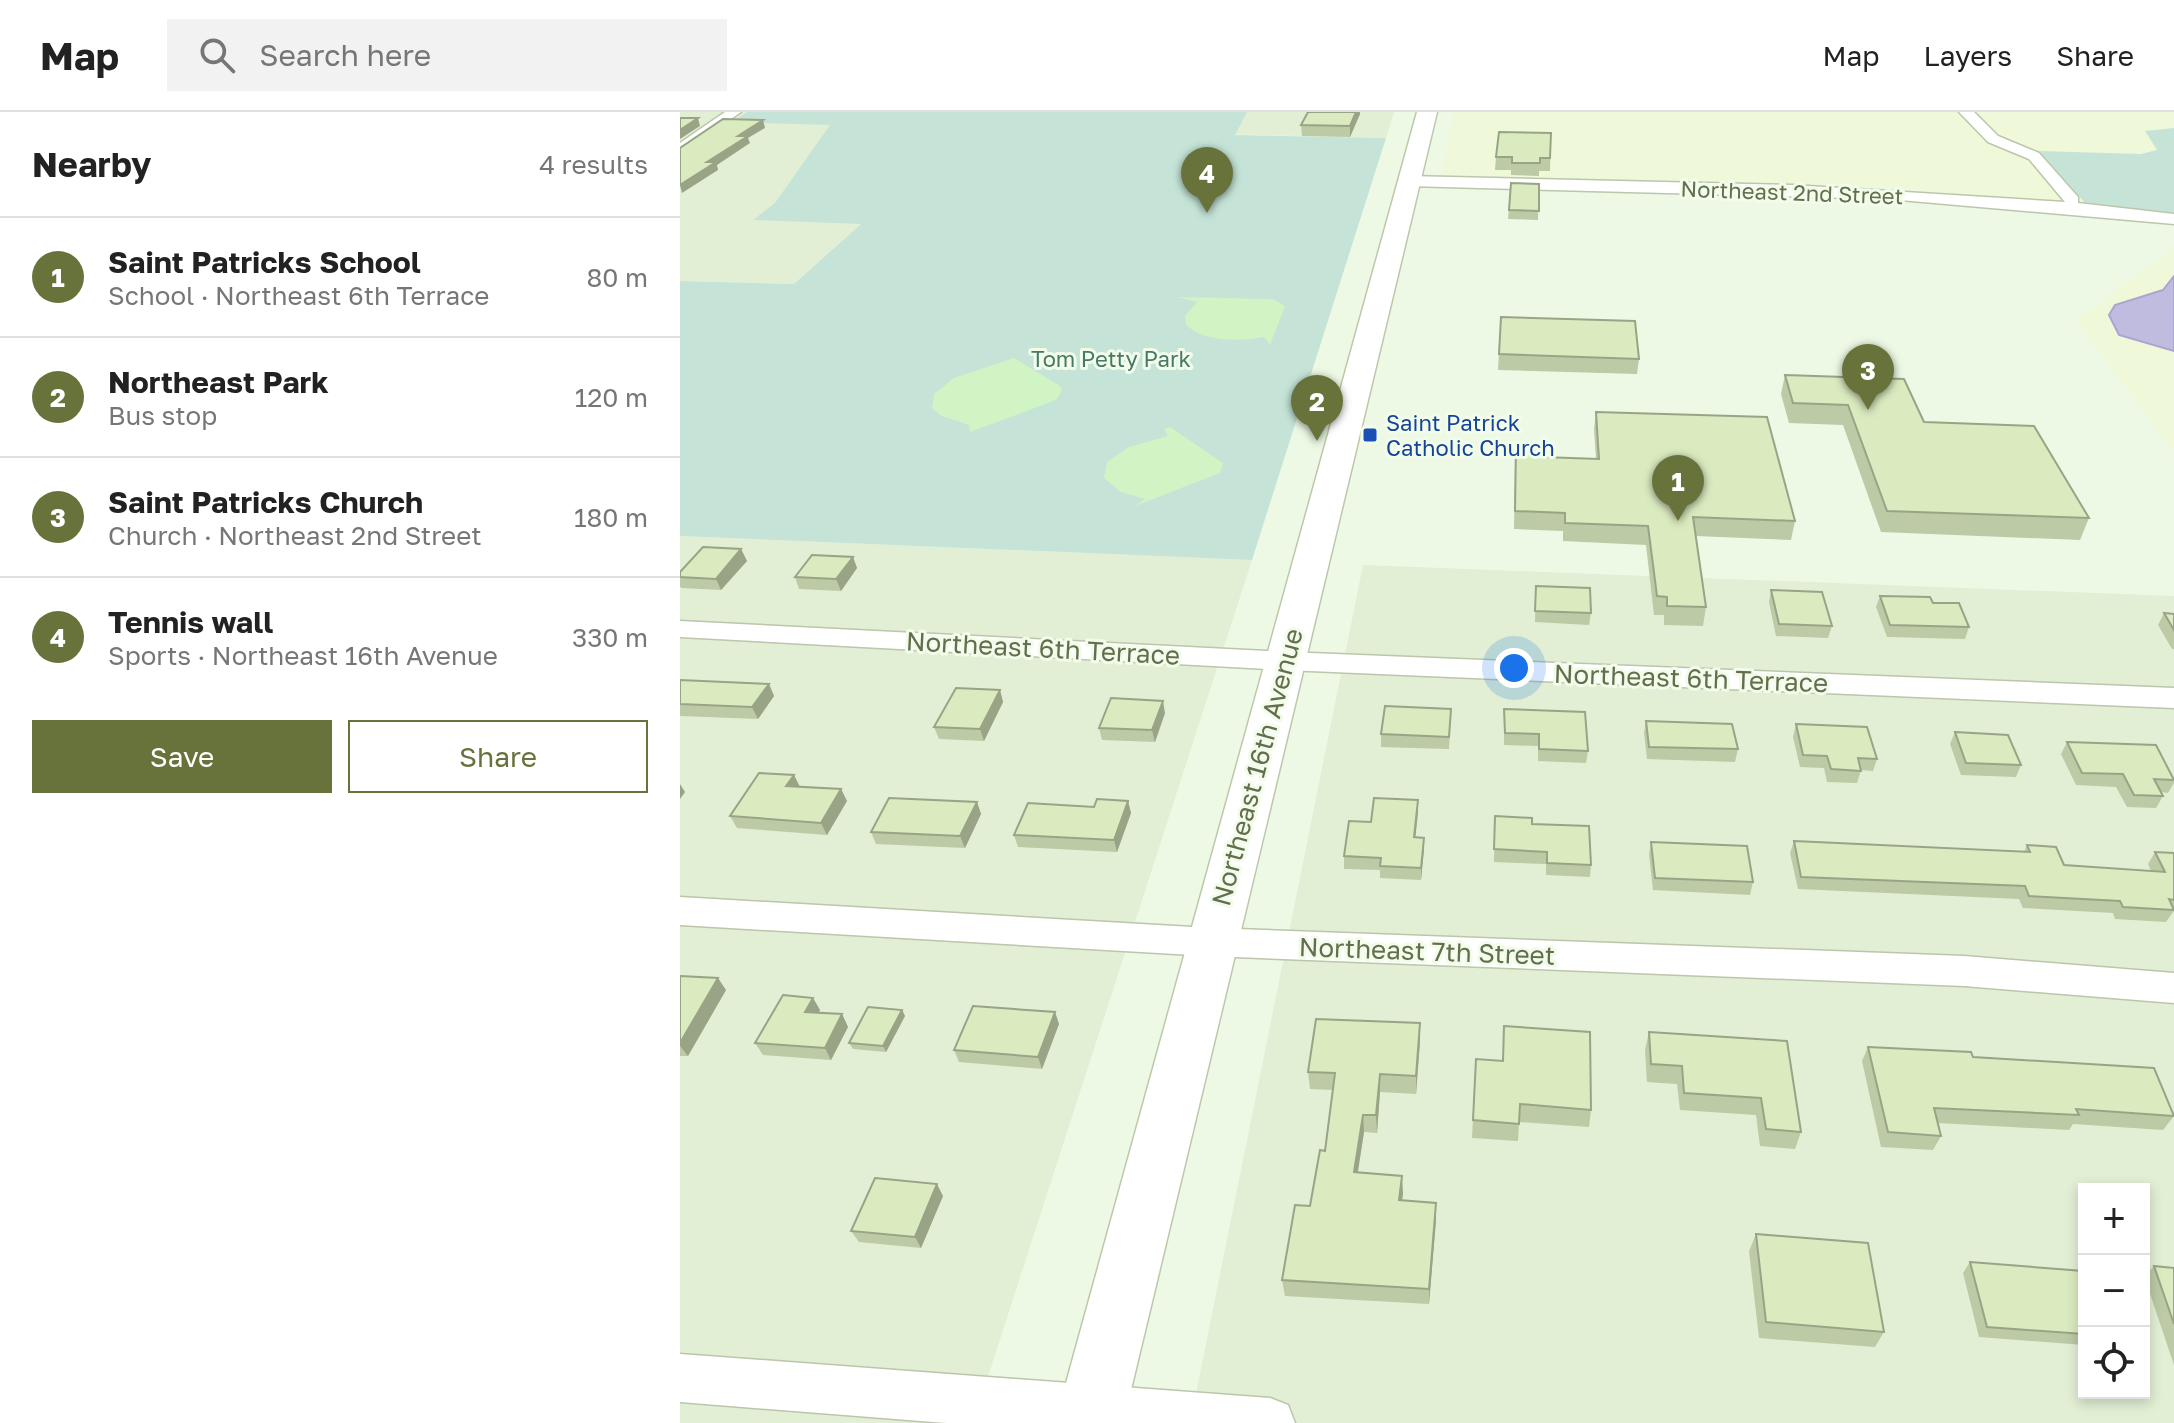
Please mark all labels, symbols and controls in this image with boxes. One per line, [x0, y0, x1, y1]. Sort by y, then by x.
search box [167, 19, 727, 91]
text: Map [40, 33, 119, 78]
icon: search [195, 33, 239, 77]
text: Search here [259, 37, 431, 73]
text: Map [1822, 39, 1880, 72]
text: Layers [1924, 39, 2012, 72]
text: Share [2056, 39, 2134, 72]
text: Nearby [32, 144, 152, 184]
pin: 4 [1181, 147, 1233, 213]
text: 4 results [539, 149, 648, 180]
street label: Northeast 2nd Street [1680, 175, 1904, 209]
text: Saint Patricks School [108, 244, 421, 280]
text: 1 [51, 262, 65, 293]
text: 80 m [587, 262, 648, 293]
text: School · Northeast 6th Terrace [108, 280, 489, 311]
pin: 3 [1842, 344, 1894, 410]
park label: Tom Petty Park [1031, 345, 1191, 372]
text: Northeast Park [108, 364, 329, 400]
pin: 2 [1291, 375, 1343, 441]
text: 2 [50, 382, 66, 413]
text: 120 m [575, 382, 648, 413]
text: Bus stop [108, 400, 217, 431]
place label: Saint Patrick Catholic Church [1386, 409, 1555, 461]
marker: Saint Patrick Catholic Church [1361, 426, 1379, 444]
pin: 1 [1652, 455, 1704, 521]
text: Saint Patricks Church [108, 484, 423, 520]
text: 3 [50, 502, 66, 533]
text: 180 m [574, 502, 648, 533]
text: Church · Northeast 2nd Street [108, 520, 482, 551]
text: Tennis wall [108, 604, 273, 640]
text: 4 [50, 622, 66, 653]
text: 330 m [572, 622, 648, 653]
street label: Northeast 6th Terrace [905, 625, 1181, 671]
street label: Northeast 16th Avenue [1205, 625, 1309, 909]
text: Sports · Northeast 16th Avenue [108, 640, 498, 671]
your location [1494, 648, 1534, 688]
street label: Northeast 6th Terrace [1553, 658, 1829, 698]
button: Save [32, 720, 332, 793]
button: Share [348, 720, 648, 793]
street label: Northeast 7th Street [1298, 931, 1556, 971]
map controls [2078, 1183, 2150, 1399]
button: + [2078, 1183, 2150, 1255]
button: − [2078, 1255, 2150, 1327]
button: locate [2078, 1327, 2150, 1399]

